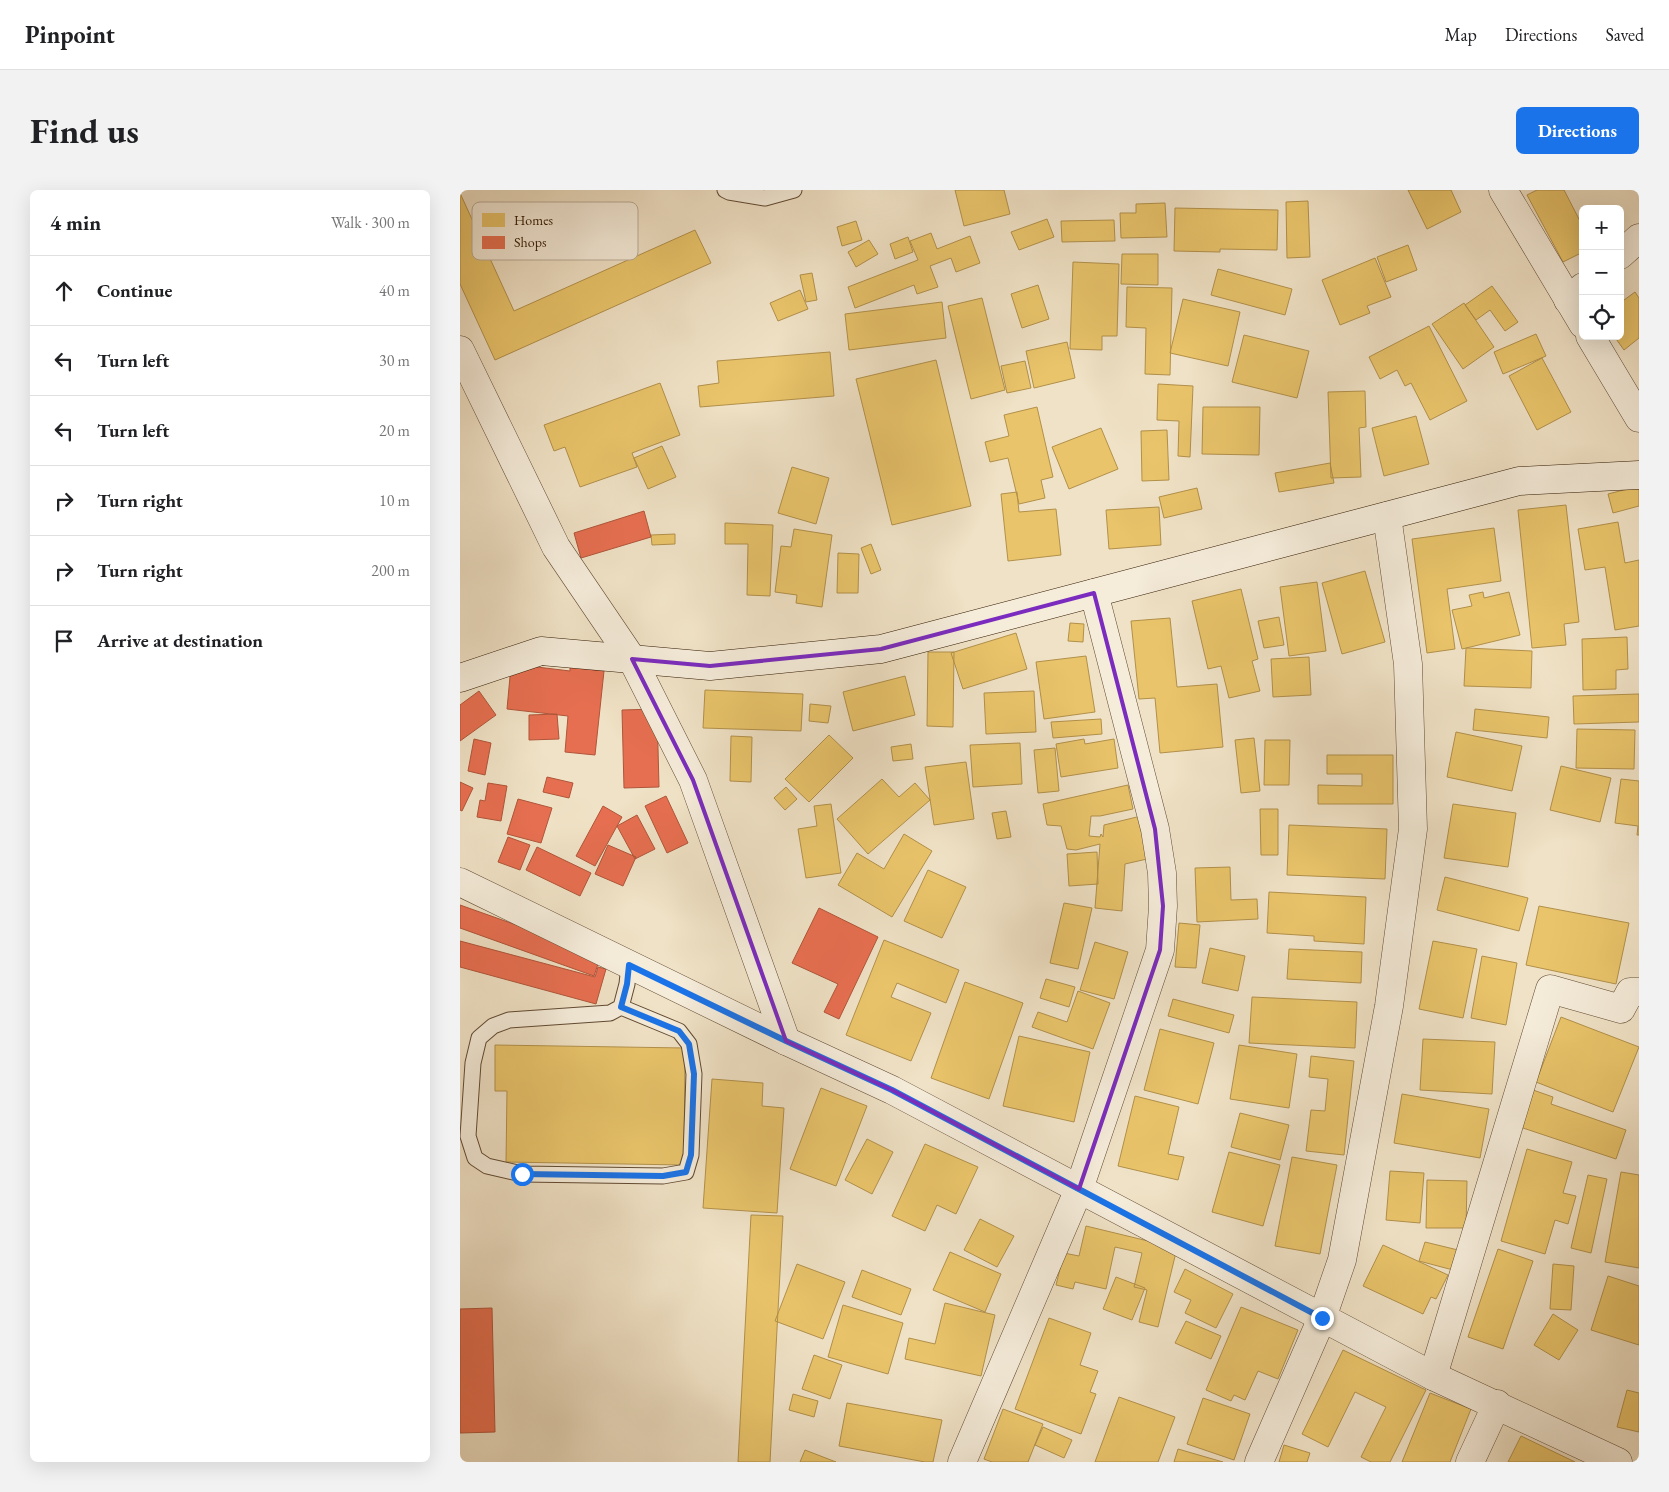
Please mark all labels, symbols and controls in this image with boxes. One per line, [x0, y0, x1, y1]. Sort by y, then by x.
text: Pinpoint [25, 19, 115, 50]
text: Map [1445, 23, 1477, 46]
text: Directions [1505, 23, 1577, 46]
text: Saved [1605, 23, 1644, 46]
button: Directions [1516, 107, 1639, 154]
text: Find us [30, 108, 139, 153]
legend [472, 202, 638, 260]
map controls [1579, 205, 1624, 340]
button: + [1579, 205, 1624, 250]
text: 4 min [50, 209, 101, 236]
text: Homes [514, 211, 554, 229]
text: Walk · 300 m [331, 212, 410, 233]
text: Shops [514, 233, 547, 251]
button: − [1579, 250, 1624, 295]
icon: ahead [50, 277, 78, 305]
text: Continue [97, 278, 172, 303]
text: 40 m [379, 280, 410, 301]
button: locate [1579, 295, 1624, 340]
icon: left [50, 347, 78, 375]
text: Turn left [97, 348, 169, 373]
text: 30 m [379, 350, 410, 371]
icon: left [50, 417, 78, 445]
text: Turn left [97, 418, 169, 443]
text: 20 m [379, 420, 410, 441]
icon: right [50, 487, 78, 515]
text: Turn right [97, 488, 183, 513]
text: 10 m [379, 490, 410, 511]
icon: right [50, 557, 78, 585]
text: Turn right [97, 558, 183, 583]
text: 200 m [371, 560, 410, 581]
icon: arrive [50, 627, 78, 655]
text: Arrive at destination [97, 628, 263, 653]
route start [511, 1163, 534, 1186]
route end [1311, 1307, 1334, 1330]

